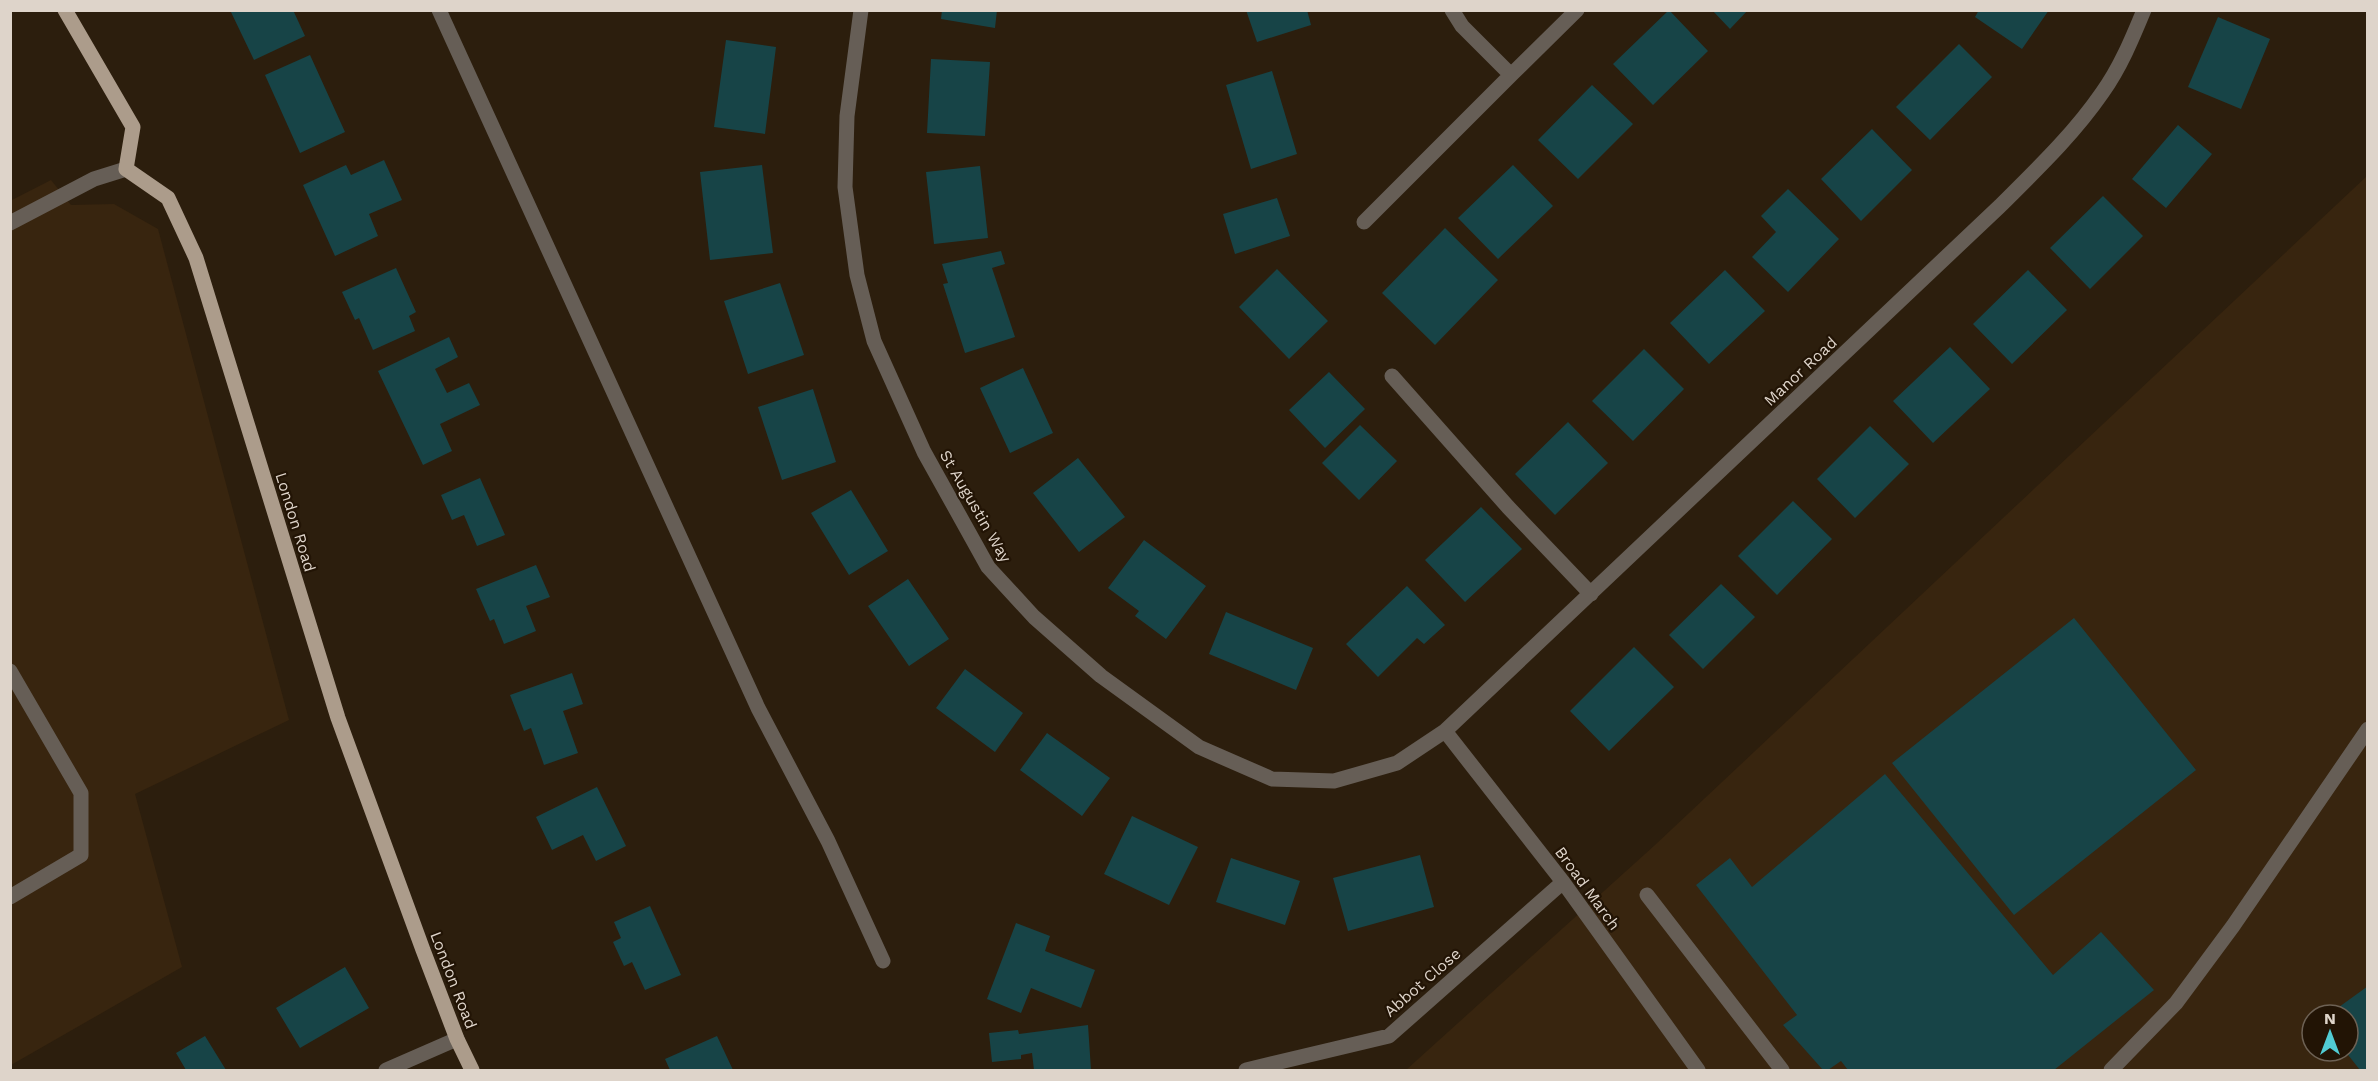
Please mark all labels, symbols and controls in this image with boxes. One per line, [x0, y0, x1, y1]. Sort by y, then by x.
street label: Manor Road [1760, 333, 1841, 410]
street label: St Augustin Way [936, 447, 1016, 566]
street label: London Road [271, 470, 320, 574]
street label: Broad March [1551, 843, 1624, 934]
street label: London Road [426, 929, 481, 1032]
street label: Abbot Close [1380, 944, 1465, 1021]
north arrow [2300, 1003, 2360, 1063]
text: N [2324, 1009, 2336, 1028]

